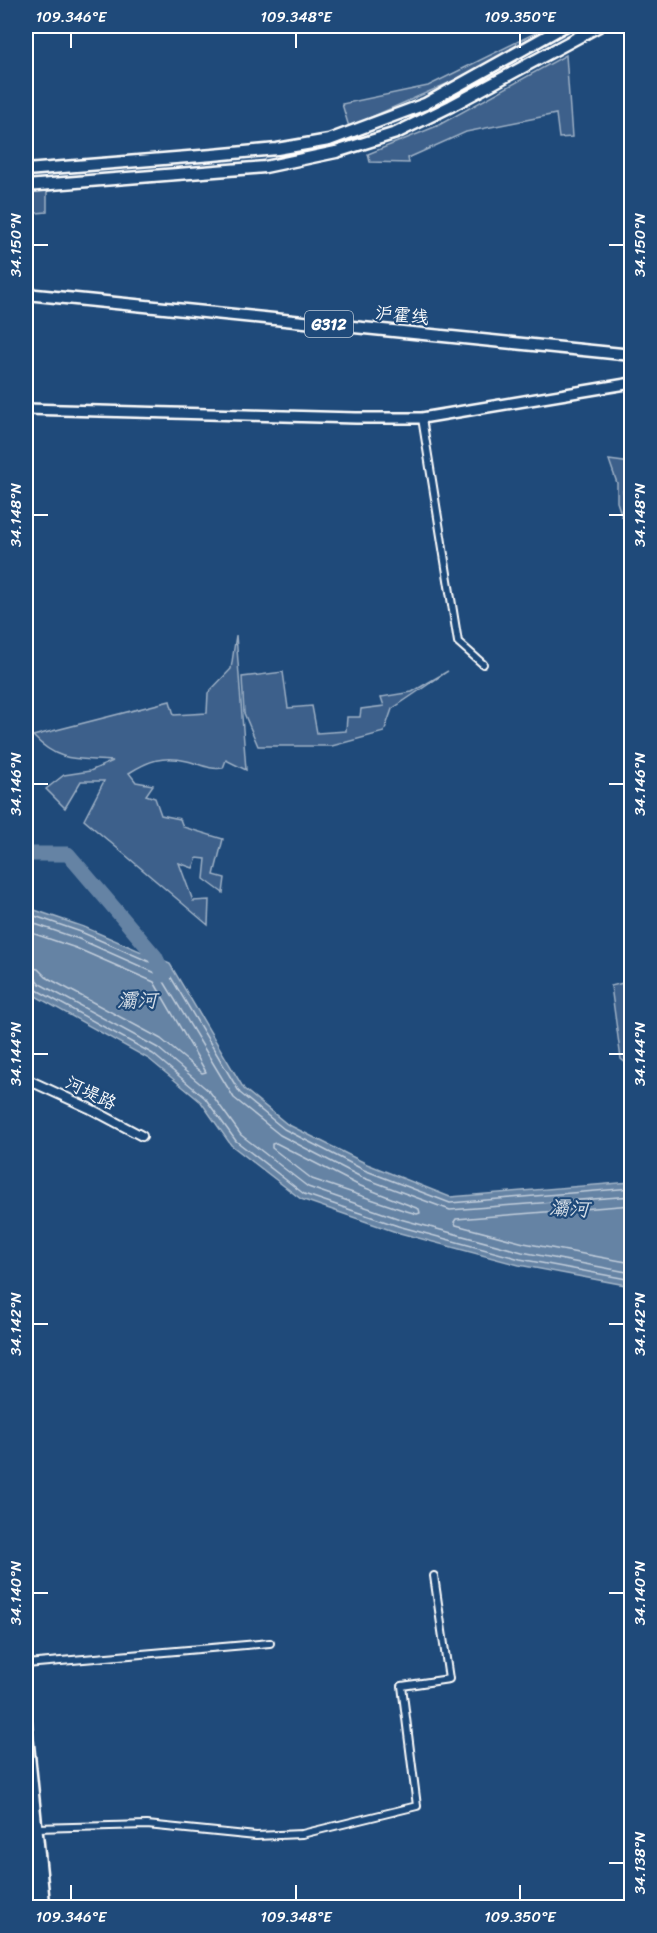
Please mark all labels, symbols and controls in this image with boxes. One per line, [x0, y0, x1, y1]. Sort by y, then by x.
text: 109.346°E [36, 4, 108, 30]
text: 109.348°E [260, 4, 333, 30]
text: 109.350°E [484, 4, 557, 30]
text: 34.150°N [3, 212, 29, 277]
text: 34.150°N [627, 212, 653, 277]
street label: 沪霍线 [373, 296, 431, 334]
road number: G312 [305, 311, 353, 337]
text: 34.148°N [3, 482, 29, 547]
text: 34.148°N [627, 482, 653, 547]
text: 34.146°N [3, 752, 29, 816]
text: 34.146°N [627, 752, 653, 816]
water label: 灞河 [117, 983, 160, 1018]
text: 34.144°N [3, 1021, 29, 1086]
text: 34.144°N [627, 1021, 653, 1086]
street label: 河堤路 [60, 1067, 122, 1119]
water label: 灞河 [548, 1190, 593, 1227]
text: 34.142°N [3, 1292, 29, 1356]
text: 34.142°N [627, 1292, 653, 1356]
text: 34.140°N [3, 1560, 29, 1625]
text: 34.140°N [627, 1560, 653, 1625]
text: 34.138°N [627, 1831, 653, 1894]
text: 109.346°E [36, 1904, 108, 1930]
text: 109.348°E [260, 1904, 333, 1930]
text: 109.350°E [484, 1904, 557, 1930]

